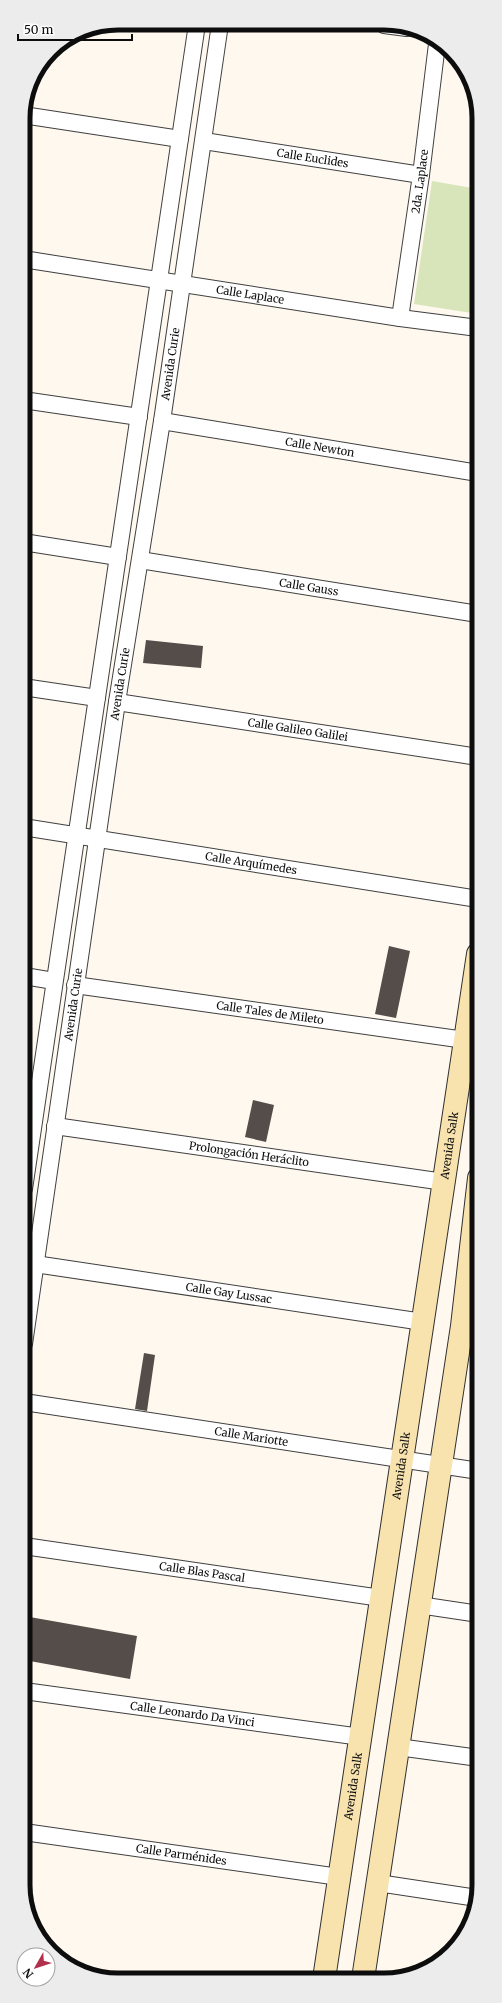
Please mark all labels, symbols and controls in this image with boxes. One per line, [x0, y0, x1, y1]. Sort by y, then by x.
scale bar [18, 16, 132, 42]
text: 50 m [24, 22, 53, 37]
street label: Calle Euclides [276, 145, 350, 171]
street label: 2da. Laplace [408, 148, 431, 214]
street label: Calle Laplace [215, 282, 285, 307]
street label: Avenida Curie [158, 326, 183, 402]
street label: Calle Newton [284, 434, 356, 460]
street label: Calle Gauss [278, 575, 340, 599]
street label: Avenida Curie [107, 646, 133, 722]
street label: Calle Galileo Galilei [247, 715, 349, 744]
street label: Calle Arquímedes [204, 849, 298, 877]
street label: Avenida Curie [61, 967, 85, 1043]
street label: Calle Tales de Mileto [215, 998, 325, 1027]
street label: Avenida Salk [437, 1111, 461, 1181]
street label: Prolongación Heráclito [188, 1138, 310, 1170]
street label: Calle Gay Lussac [185, 1280, 273, 1306]
street label: Calle Mariotte [214, 1424, 289, 1449]
street label: Avenida Salk [389, 1431, 413, 1501]
street label: Calle Blas Pascal [158, 1559, 246, 1585]
street label: Calle Leonardo Da Vinci [129, 1699, 256, 1729]
street label: Avenida Salk [341, 1751, 365, 1822]
street label: Calle Parménides [135, 1841, 228, 1868]
north arrow [16, 1947, 56, 1987]
text: N [20, 1965, 36, 1981]

